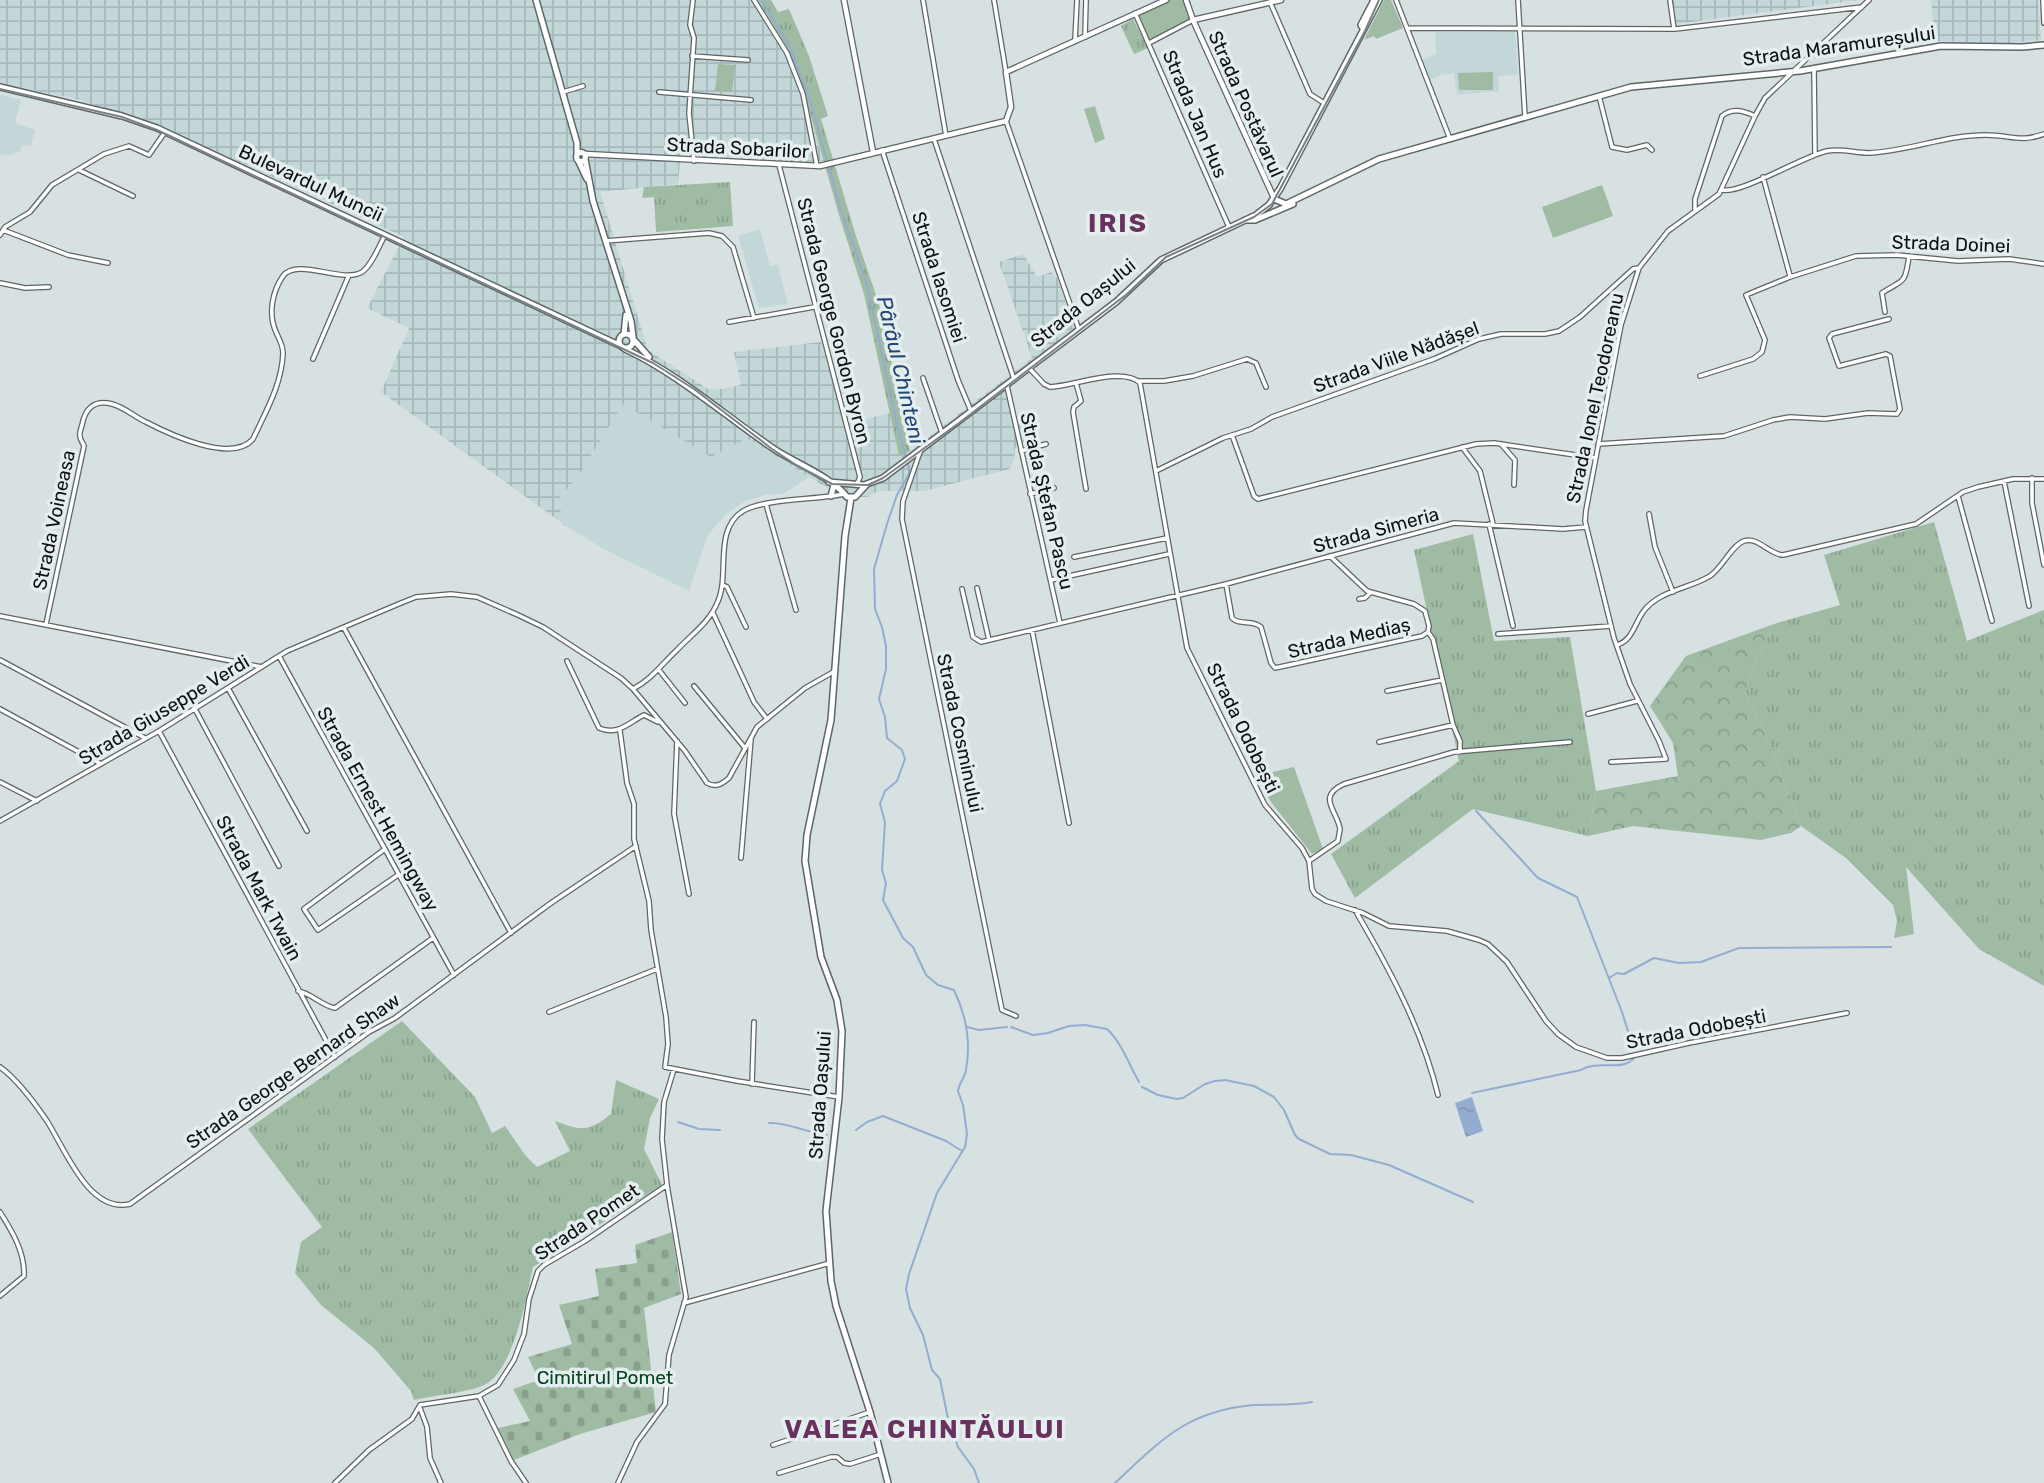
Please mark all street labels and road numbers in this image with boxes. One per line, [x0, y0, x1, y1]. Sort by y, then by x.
street label: Strada Maramureșului [1741, 21, 1937, 71]
street label: Strada Postăvarul [1203, 27, 1289, 181]
street label: Strada Jan Hus [1158, 47, 1232, 181]
street label: Strada Sobarilor [666, 133, 810, 163]
street label: Bulevardul Muncii [235, 140, 387, 226]
street label: Strada George Gordon Byron [792, 195, 876, 447]
street label: Strada Iasomiei [907, 209, 971, 345]
street label: Strada Doinei [1891, 230, 2011, 258]
street label: Strada Oașului [1026, 254, 1140, 352]
street label: Strada Ionel Teodoreanu [1561, 291, 1629, 505]
street label: Strada Viile Nădășel [1310, 316, 1482, 398]
street label: Strada Ștefan Pascu [1015, 410, 1079, 592]
street label: Strada Voineasa [28, 448, 80, 592]
street label: Strada Simeria [1310, 502, 1442, 558]
street label: Strada Mediaș [1285, 613, 1413, 663]
street label: Strada Giuseppe Verdi [75, 650, 253, 770]
street label: Strada Cosminului [932, 652, 988, 814]
street label: Strada Odobești [1202, 659, 1284, 797]
street label: Strada Ernest Hemingway [312, 703, 444, 915]
street label: Strada Mark Twain [211, 812, 307, 964]
street label: Strada George Bernard Shaw [182, 988, 404, 1154]
street label: Strada Odobești [1624, 1004, 1768, 1054]
street label: Strada Oașului [804, 1030, 836, 1160]
street label: Strada Pomet [530, 1178, 644, 1265]

